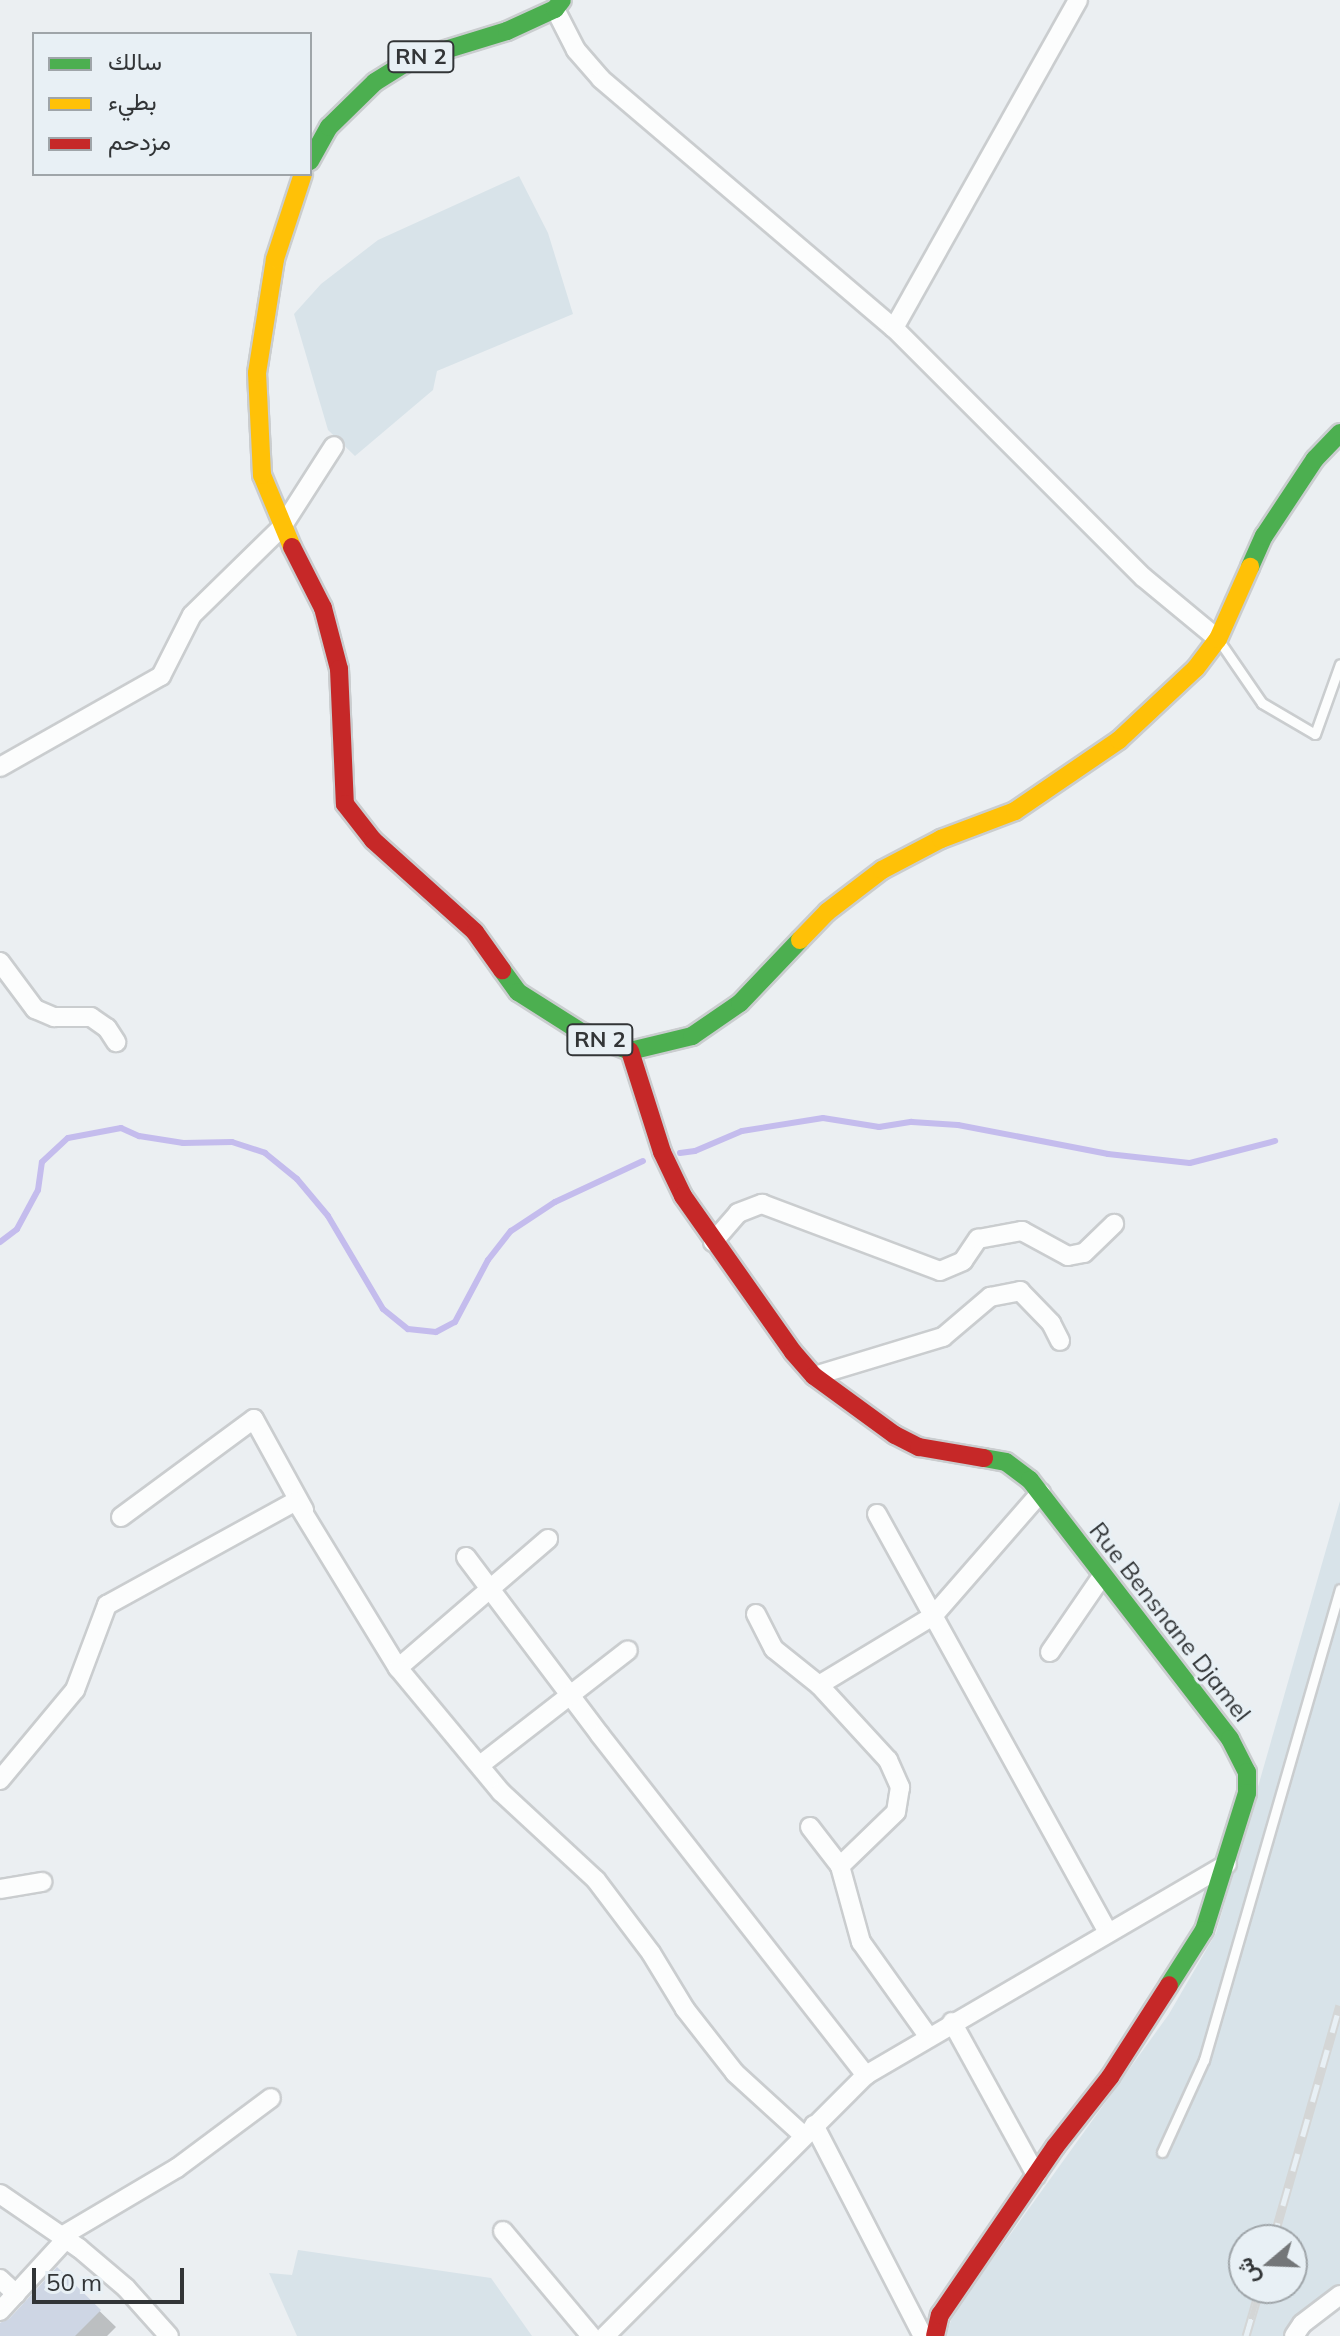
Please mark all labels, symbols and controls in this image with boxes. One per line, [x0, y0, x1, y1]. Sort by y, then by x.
legend [32, 32, 312, 176]
road number: RN 2 [387, 39, 455, 75]
text: سالك [108, 46, 162, 76]
text: بطيء [108, 86, 157, 116]
text: مزدحم [108, 126, 171, 156]
road number: RN 2 [566, 1022, 634, 1058]
street label: Rue Bensnane Djamel [1083, 1517, 1257, 1727]
north arrow [1228, 2224, 1308, 2304]
scale bar [36, 2252, 188, 2302]
text: ش [1230, 2254, 1265, 2288]
text: 50 m [46, 2267, 102, 2297]

